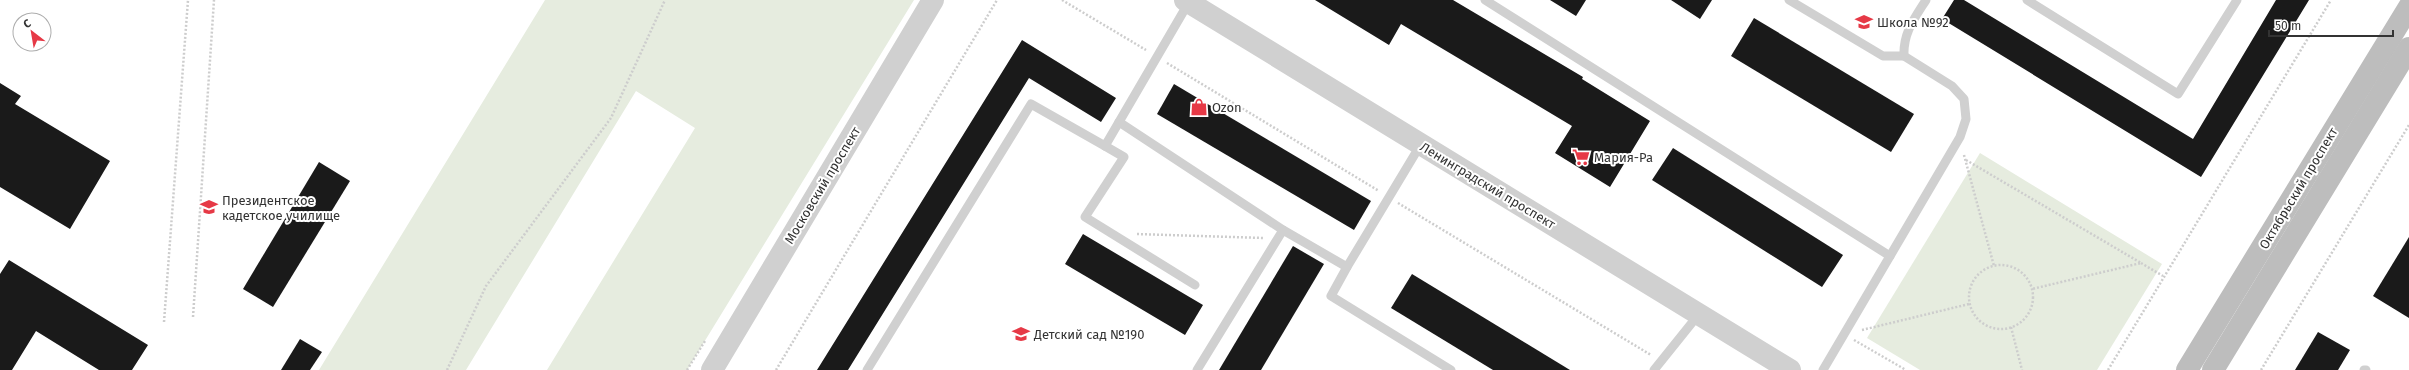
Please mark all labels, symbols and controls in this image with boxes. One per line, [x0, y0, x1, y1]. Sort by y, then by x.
north arrow [12, 12, 52, 52]
school or university icon: Школа №92 [1854, 12, 1874, 32]
scale bar [2269, 12, 2393, 38]
place label: Школа №92 [1877, 15, 1949, 30]
text: С [21, 16, 34, 31]
text: 50 m [2275, 19, 2301, 33]
shop icon: Ozon [1189, 97, 1209, 117]
place label: Ozon [1212, 100, 1242, 115]
street label: Московский проспект [781, 124, 863, 247]
street label: Октябрьский проспект [2256, 125, 2341, 252]
street label: Ленинградский проспект [1417, 139, 1558, 232]
supermarket icon: Мария-Ра [1571, 147, 1591, 167]
place label: Мария-Ра [1594, 150, 1653, 165]
place label: Президентское кадетское училище [222, 193, 340, 223]
school or university icon: Президентское кадетское училище [199, 197, 219, 217]
school or university icon: Детский сад №190 [1011, 324, 1031, 344]
place label: Детский сад №190 [1033, 327, 1144, 342]

